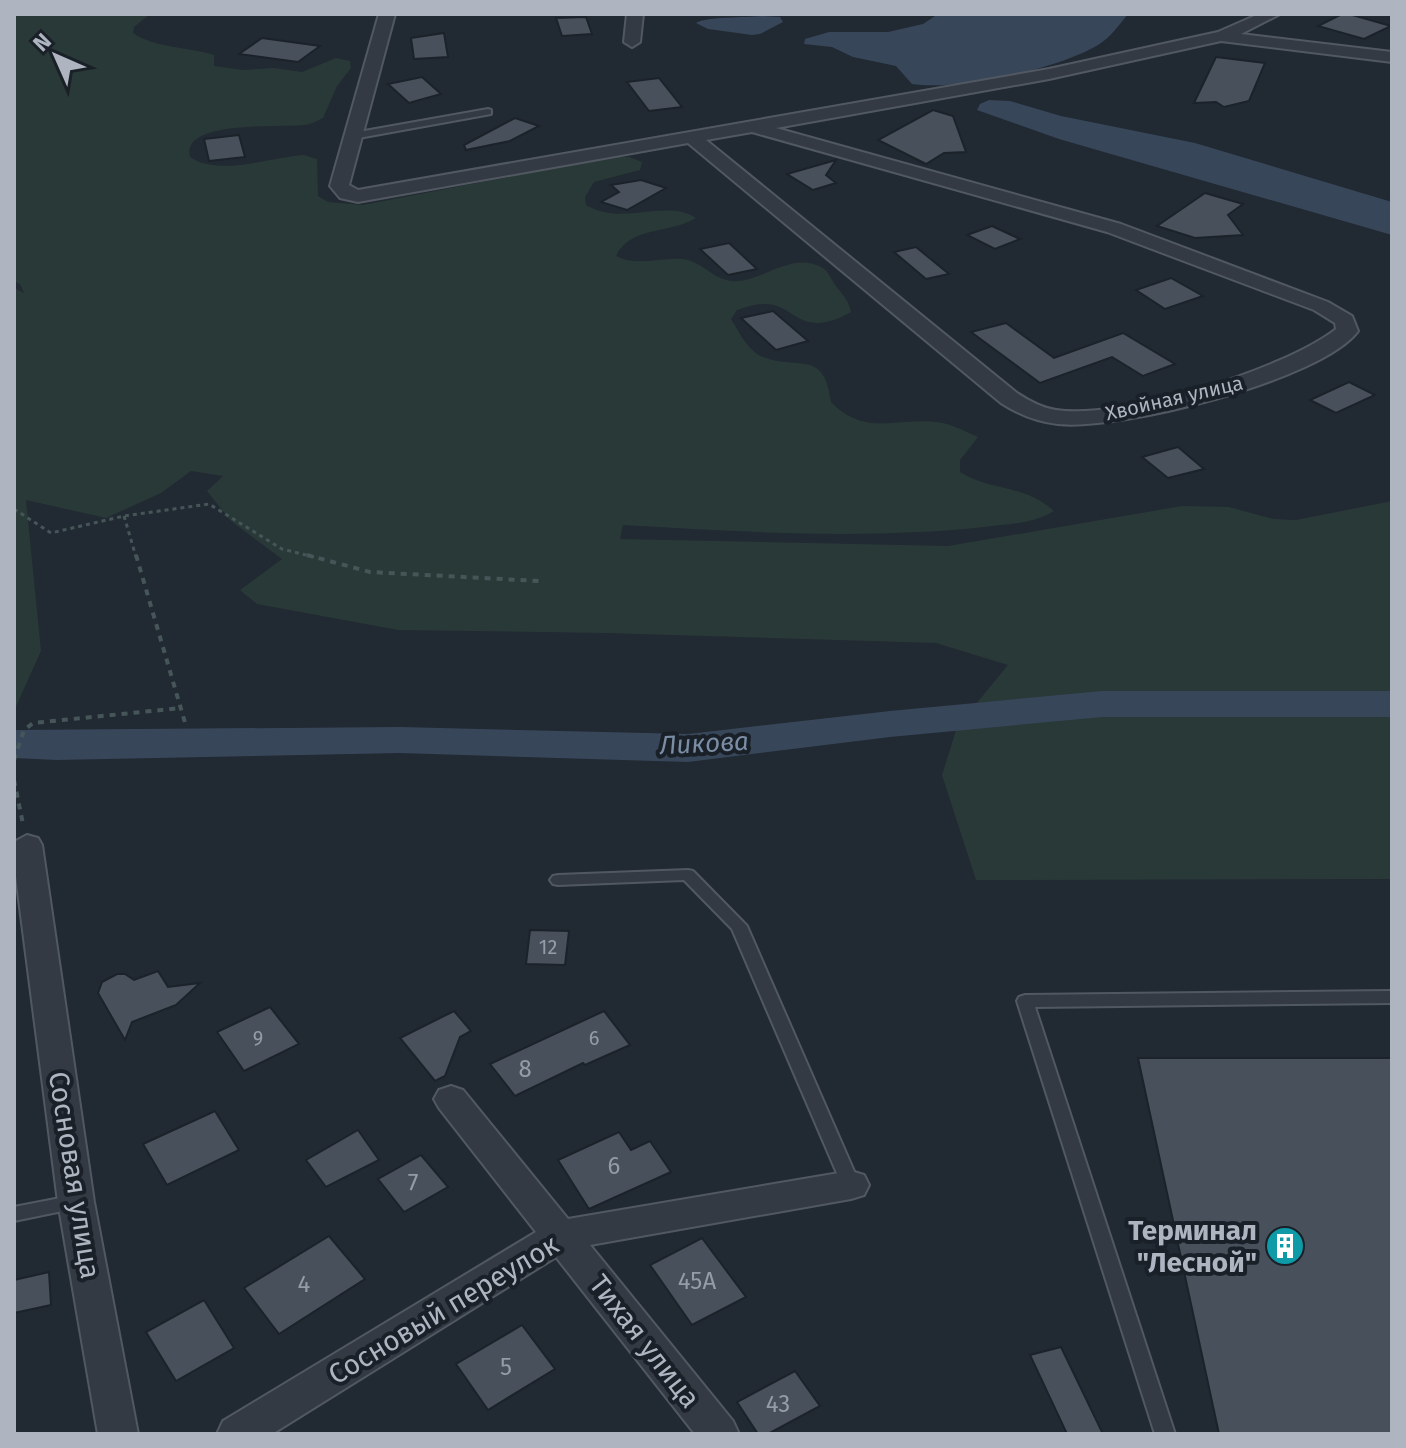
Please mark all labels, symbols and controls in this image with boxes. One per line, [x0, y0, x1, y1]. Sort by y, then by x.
north arrow [16, 16, 96, 96]
text: N [28, 28, 57, 57]
street label: Хвойная улица [1103, 371, 1245, 425]
water label: Ликова [658, 726, 749, 761]
house number: 12 [539, 935, 557, 959]
house number: 9 [253, 1026, 263, 1050]
house number: 6 [589, 1026, 599, 1050]
house number: 8 [518, 1055, 532, 1083]
street label: Сосновая улица [42, 1069, 107, 1281]
house number: 6 [608, 1152, 620, 1180]
house number: 7 [408, 1169, 418, 1197]
place label: Терминал "Лесной" [1128, 1214, 1257, 1279]
building icon: Терминал "Лесной" [1264, 1225, 1306, 1267]
street label: Сосновый переулок [322, 1227, 565, 1391]
house number: 45А [678, 1267, 716, 1295]
street label: Тихая улица [582, 1268, 707, 1414]
house number: 4 [298, 1270, 311, 1298]
house number: 5 [500, 1353, 512, 1381]
house number: 43 [766, 1390, 790, 1418]

